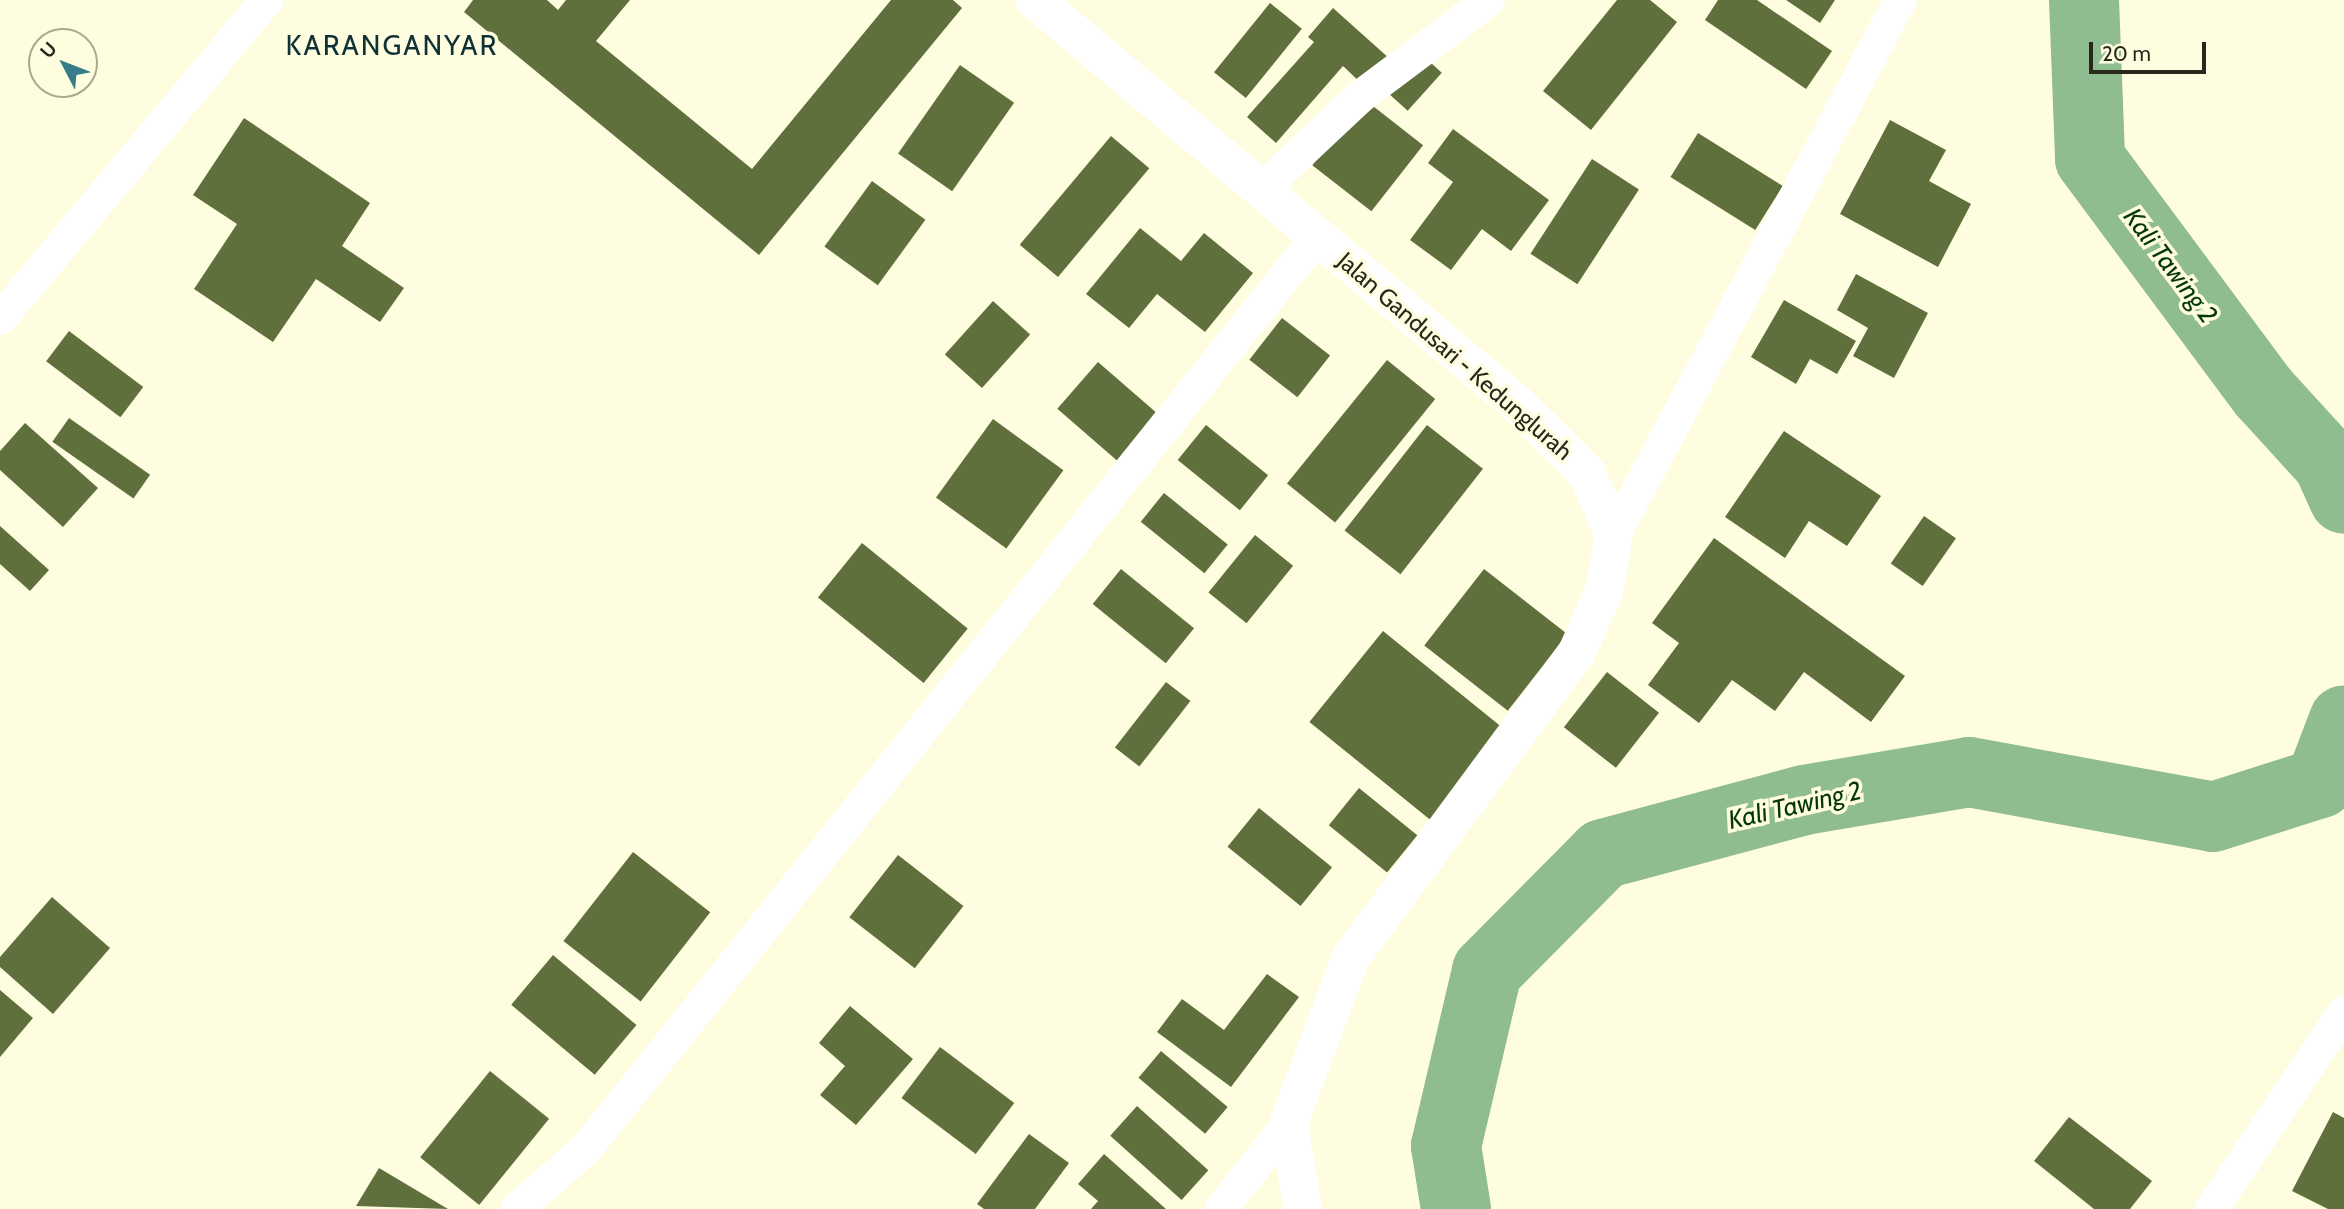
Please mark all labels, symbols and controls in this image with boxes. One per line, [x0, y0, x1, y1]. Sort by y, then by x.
north arrow [28, 28, 98, 98]
district label: KARANGANYAR [287, 28, 497, 62]
scale bar [2092, 28, 2209, 72]
text: U [35, 37, 62, 63]
text: 20 m [2102, 41, 2151, 66]
water label: Kali Tawing 2 [2117, 202, 2223, 330]
street label: Jalan Gandusari - Kedunglurah [1332, 246, 1578, 466]
water label: Kali Tawing 2 [1725, 775, 1865, 837]

